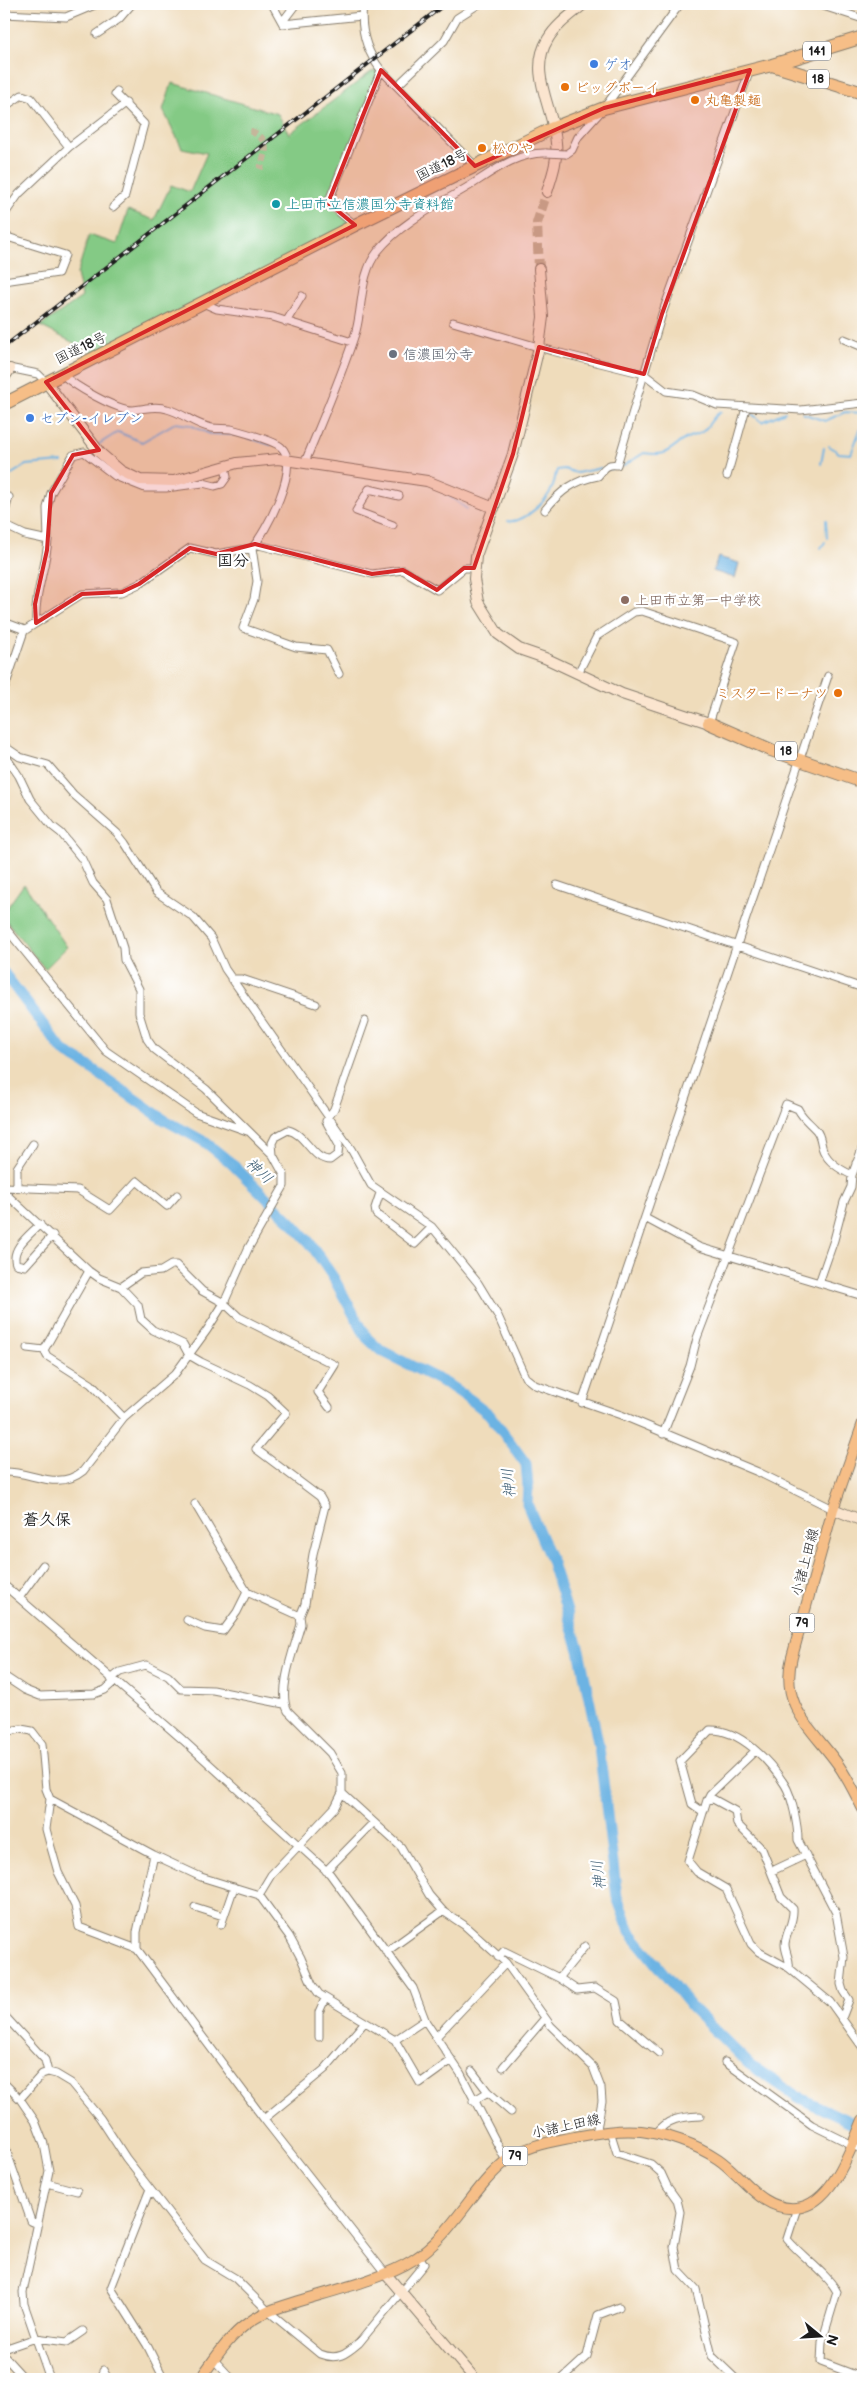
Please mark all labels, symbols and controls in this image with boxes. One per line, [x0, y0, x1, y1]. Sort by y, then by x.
road number: 141 [803, 41, 831, 60]
place label: ゲオ [604, 56, 632, 73]
marker: ゲオ [588, 58, 600, 70]
road number: 18 [807, 70, 829, 88]
place label: ビッグボーイ [575, 79, 659, 96]
marker: ビッグボーイ [559, 81, 571, 93]
place label: 丸亀製麺 [705, 92, 761, 109]
marker: 丸亀製麺 [689, 94, 701, 106]
place label: 松のや [492, 140, 534, 157]
marker: 松のや [476, 142, 488, 154]
street label: 国道18号 [413, 145, 471, 185]
place label: 上田市立信濃国分寺資料館 [286, 196, 454, 213]
marker: 上田市立信濃国分寺資料館 [270, 198, 282, 210]
street label: 国道18号 [52, 328, 110, 368]
place label: 信濃国分寺 [403, 346, 473, 363]
marker: 信濃国分寺 [387, 348, 399, 360]
place label: セブン-イレブン [40, 410, 143, 427]
marker: セブン-イレブン [24, 412, 36, 424]
district label: 国分 [217, 552, 249, 571]
place label: 上田市立第一中学校 [635, 592, 761, 609]
marker: 上田市立第一中学校 [619, 594, 631, 606]
place label: ミスタードーナツ [716, 685, 828, 702]
marker: ミスタードーナツ [832, 687, 844, 699]
road number: 18 [775, 741, 797, 760]
water label: 神川 [242, 1154, 276, 1188]
water label: 神川 [498, 1467, 520, 1499]
district label: 蒼久保 [23, 1511, 71, 1530]
street label: 小諸上田線 [788, 1526, 822, 1598]
road number: 79 [790, 1614, 814, 1632]
water label: 神川 [588, 1859, 610, 1891]
street label: 小諸上田線 [530, 2110, 602, 2142]
road number: 79 [502, 2146, 528, 2166]
north arrow [794, 2310, 844, 2360]
text: N [822, 2332, 842, 2347]

